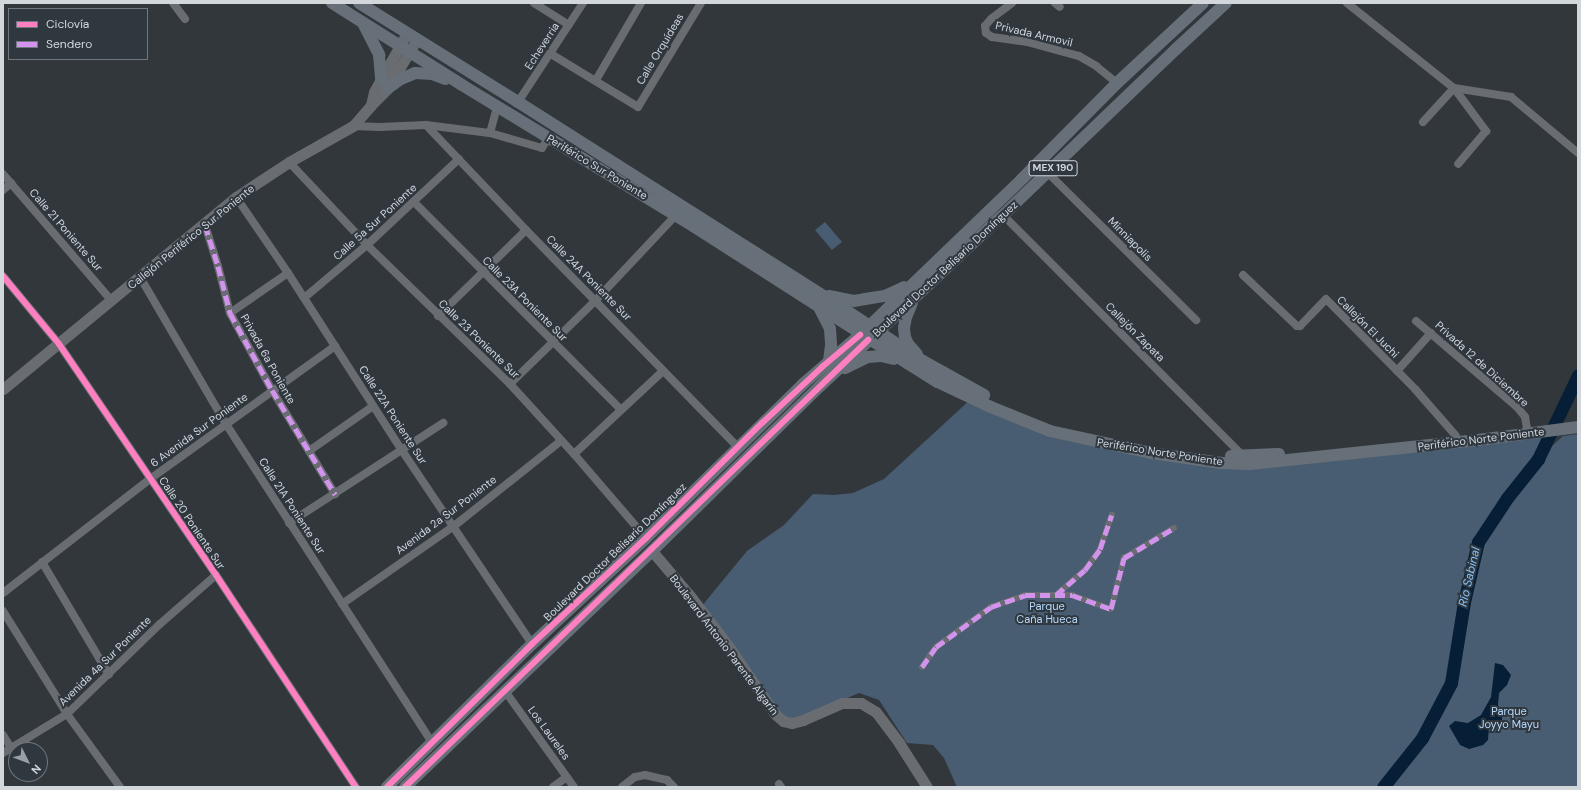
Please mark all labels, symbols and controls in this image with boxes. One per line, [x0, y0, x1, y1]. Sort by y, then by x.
legend [8, 8, 148, 60]
street label: Calle Orquídeas [634, 11, 686, 87]
text: Ciclovía [46, 16, 89, 32]
street label: Privada Armovil [994, 19, 1074, 49]
street label: Echeverria [522, 20, 562, 72]
text: Sendero [46, 36, 92, 52]
street label: Periférico Sur Poniente [544, 132, 650, 202]
road number: MEX 190 [1028, 160, 1078, 176]
street label: Calle 5a Sur Poniente [331, 181, 419, 263]
street label: Callejón Periférico Sur Poniente [125, 182, 257, 292]
street label: Calle 21 Poniente Sur [27, 186, 105, 274]
street label: Boulevard Doctor Belisario Domínguez [870, 198, 1020, 340]
street label: Minniapolis [1105, 214, 1155, 264]
street label: Calle 24A Poniente Sur [544, 233, 634, 323]
street label: Calle 23A Poniente Sur [480, 254, 570, 344]
street label: Callejón El Juchi [1334, 293, 1402, 361]
street label: Calle 23 Poniente Sur [436, 297, 522, 381]
street label: Callejón Zapata [1103, 300, 1167, 364]
street label: Privada 6a Poniente [238, 312, 298, 406]
street label: Privada 12 de Diciembre [1432, 318, 1532, 410]
street label: Calle 22A Poniente Sur [356, 363, 430, 467]
street label: 6 Avenida Sur Poniente [148, 390, 250, 470]
street label: Periférico Norte Poniente [1417, 425, 1545, 453]
street label: Periférico Norte Poniente [1096, 436, 1224, 468]
street label: Calle 21A Poniente Sur [256, 455, 328, 557]
street label: Avenida 2a Sur Poniente [393, 473, 499, 557]
street label: Calle 20 Poniente Sur [156, 474, 228, 572]
street label: Boulevard Doctor Belisario Domínguez [541, 480, 689, 624]
water label: Río Sabinal [1456, 546, 1484, 608]
street label: Boulevard Antonio Parente Algarín [667, 572, 781, 718]
park label: Parque Caña Hueca [1016, 600, 1078, 626]
street label: Avenida 4a Sur Poniente [56, 614, 154, 708]
street label: Los Laureles [525, 704, 573, 762]
park label: Parque Joyyo Mayu [1479, 705, 1539, 731]
north arrow [8, 742, 48, 782]
text: N [28, 762, 44, 777]

